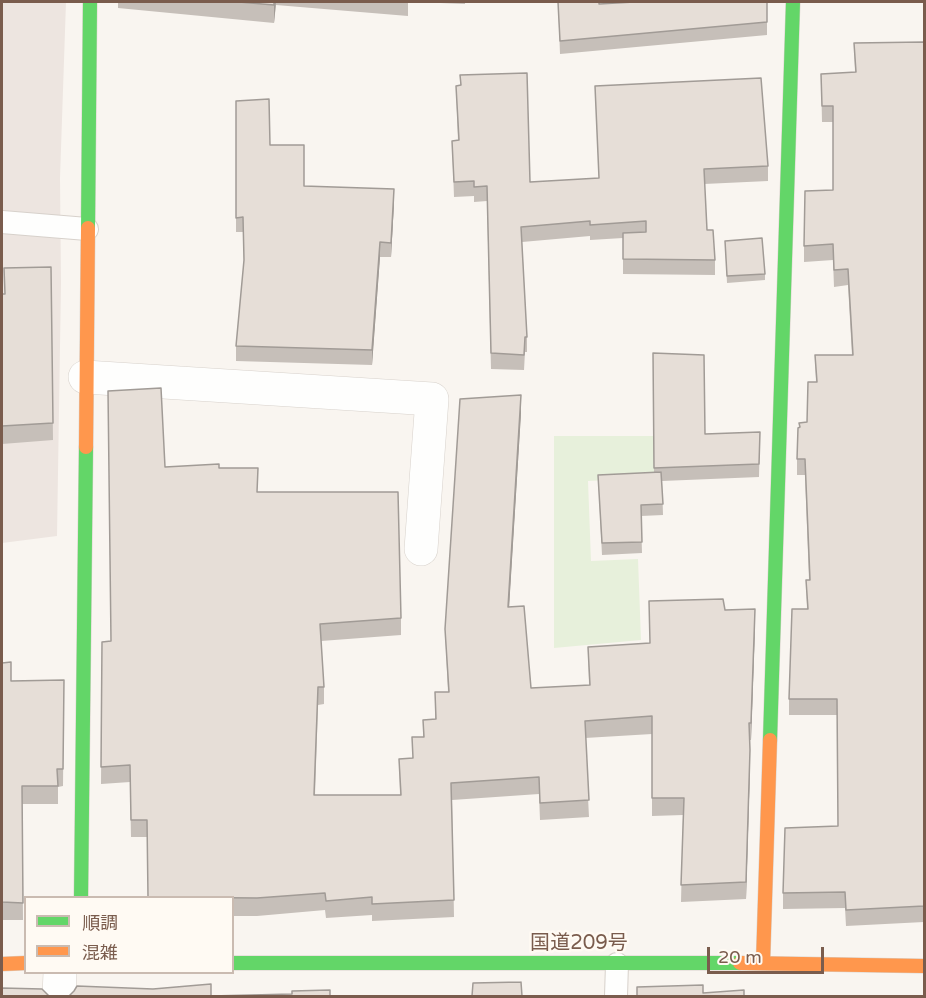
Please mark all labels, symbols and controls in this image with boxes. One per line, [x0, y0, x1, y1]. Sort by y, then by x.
legend [24, 896, 234, 974]
text: 順調 [82, 912, 118, 934]
street label: 国道209号 [530, 932, 628, 956]
scale bar [710, 935, 827, 973]
text: 混雑 [82, 942, 118, 964]
text: 20 m [718, 946, 762, 968]

